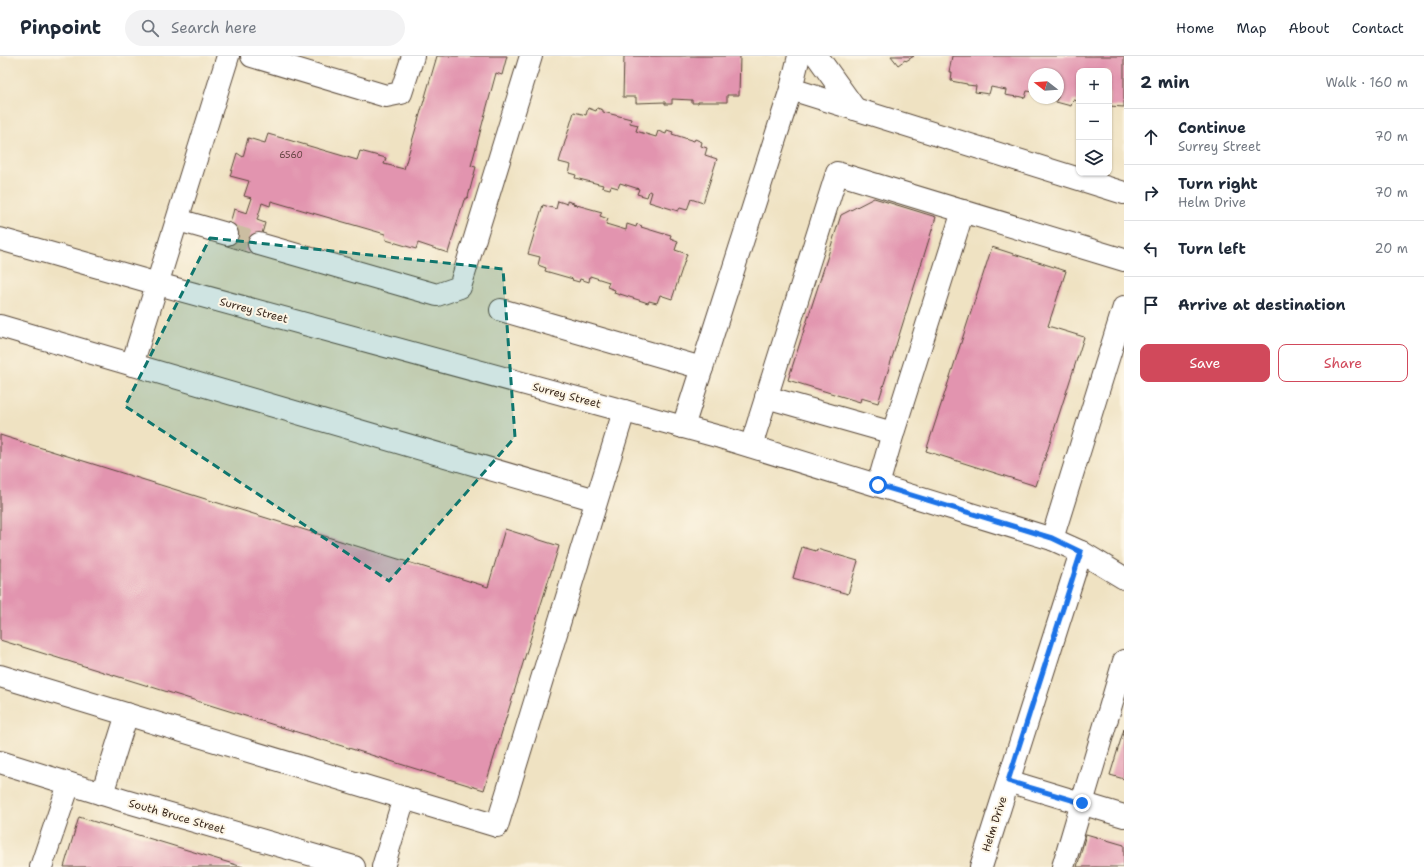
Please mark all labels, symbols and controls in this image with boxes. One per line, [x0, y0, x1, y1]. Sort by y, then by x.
search box [125, 10, 405, 46]
text: Pinpoint [20, 15, 101, 40]
icon: search [139, 17, 161, 39]
text: Search here [171, 18, 257, 38]
text: Home [1176, 19, 1215, 37]
text: Map [1237, 19, 1267, 37]
text: About [1289, 19, 1330, 37]
text: Contact [1352, 19, 1404, 37]
north arrow [1028, 68, 1064, 104]
map controls [1076, 68, 1112, 176]
button: + [1076, 68, 1112, 104]
text: 2 min [1140, 71, 1190, 93]
text: Walk · 160 m [1326, 74, 1408, 91]
button: − [1076, 104, 1112, 140]
text: Continue [1178, 118, 1246, 138]
icon: ahead [1140, 126, 1162, 148]
text: 70 m [1374, 128, 1408, 145]
text: Surrey Street [1178, 138, 1261, 155]
button: layers [1076, 140, 1112, 176]
house number: 6560 [279, 149, 303, 161]
text: Turn right [1178, 174, 1258, 194]
icon: right [1140, 182, 1162, 204]
text: 70 m [1374, 184, 1408, 201]
text: Helm Drive [1178, 194, 1246, 211]
icon: left [1140, 238, 1162, 260]
text: Turn left [1178, 239, 1246, 259]
text: 20 m [1375, 240, 1408, 257]
street label: Surrey Street [218, 294, 290, 327]
icon: arrive [1140, 294, 1162, 316]
text: Arrive at destination [1178, 295, 1346, 315]
button: Save [1140, 344, 1270, 382]
button: Share [1278, 344, 1408, 382]
street label: Surrey Street [531, 379, 603, 412]
route start [869, 476, 887, 494]
street label: Helm Drive [978, 794, 1011, 854]
route end [1073, 794, 1091, 812]
street label: South Bruce Street [127, 796, 227, 837]

